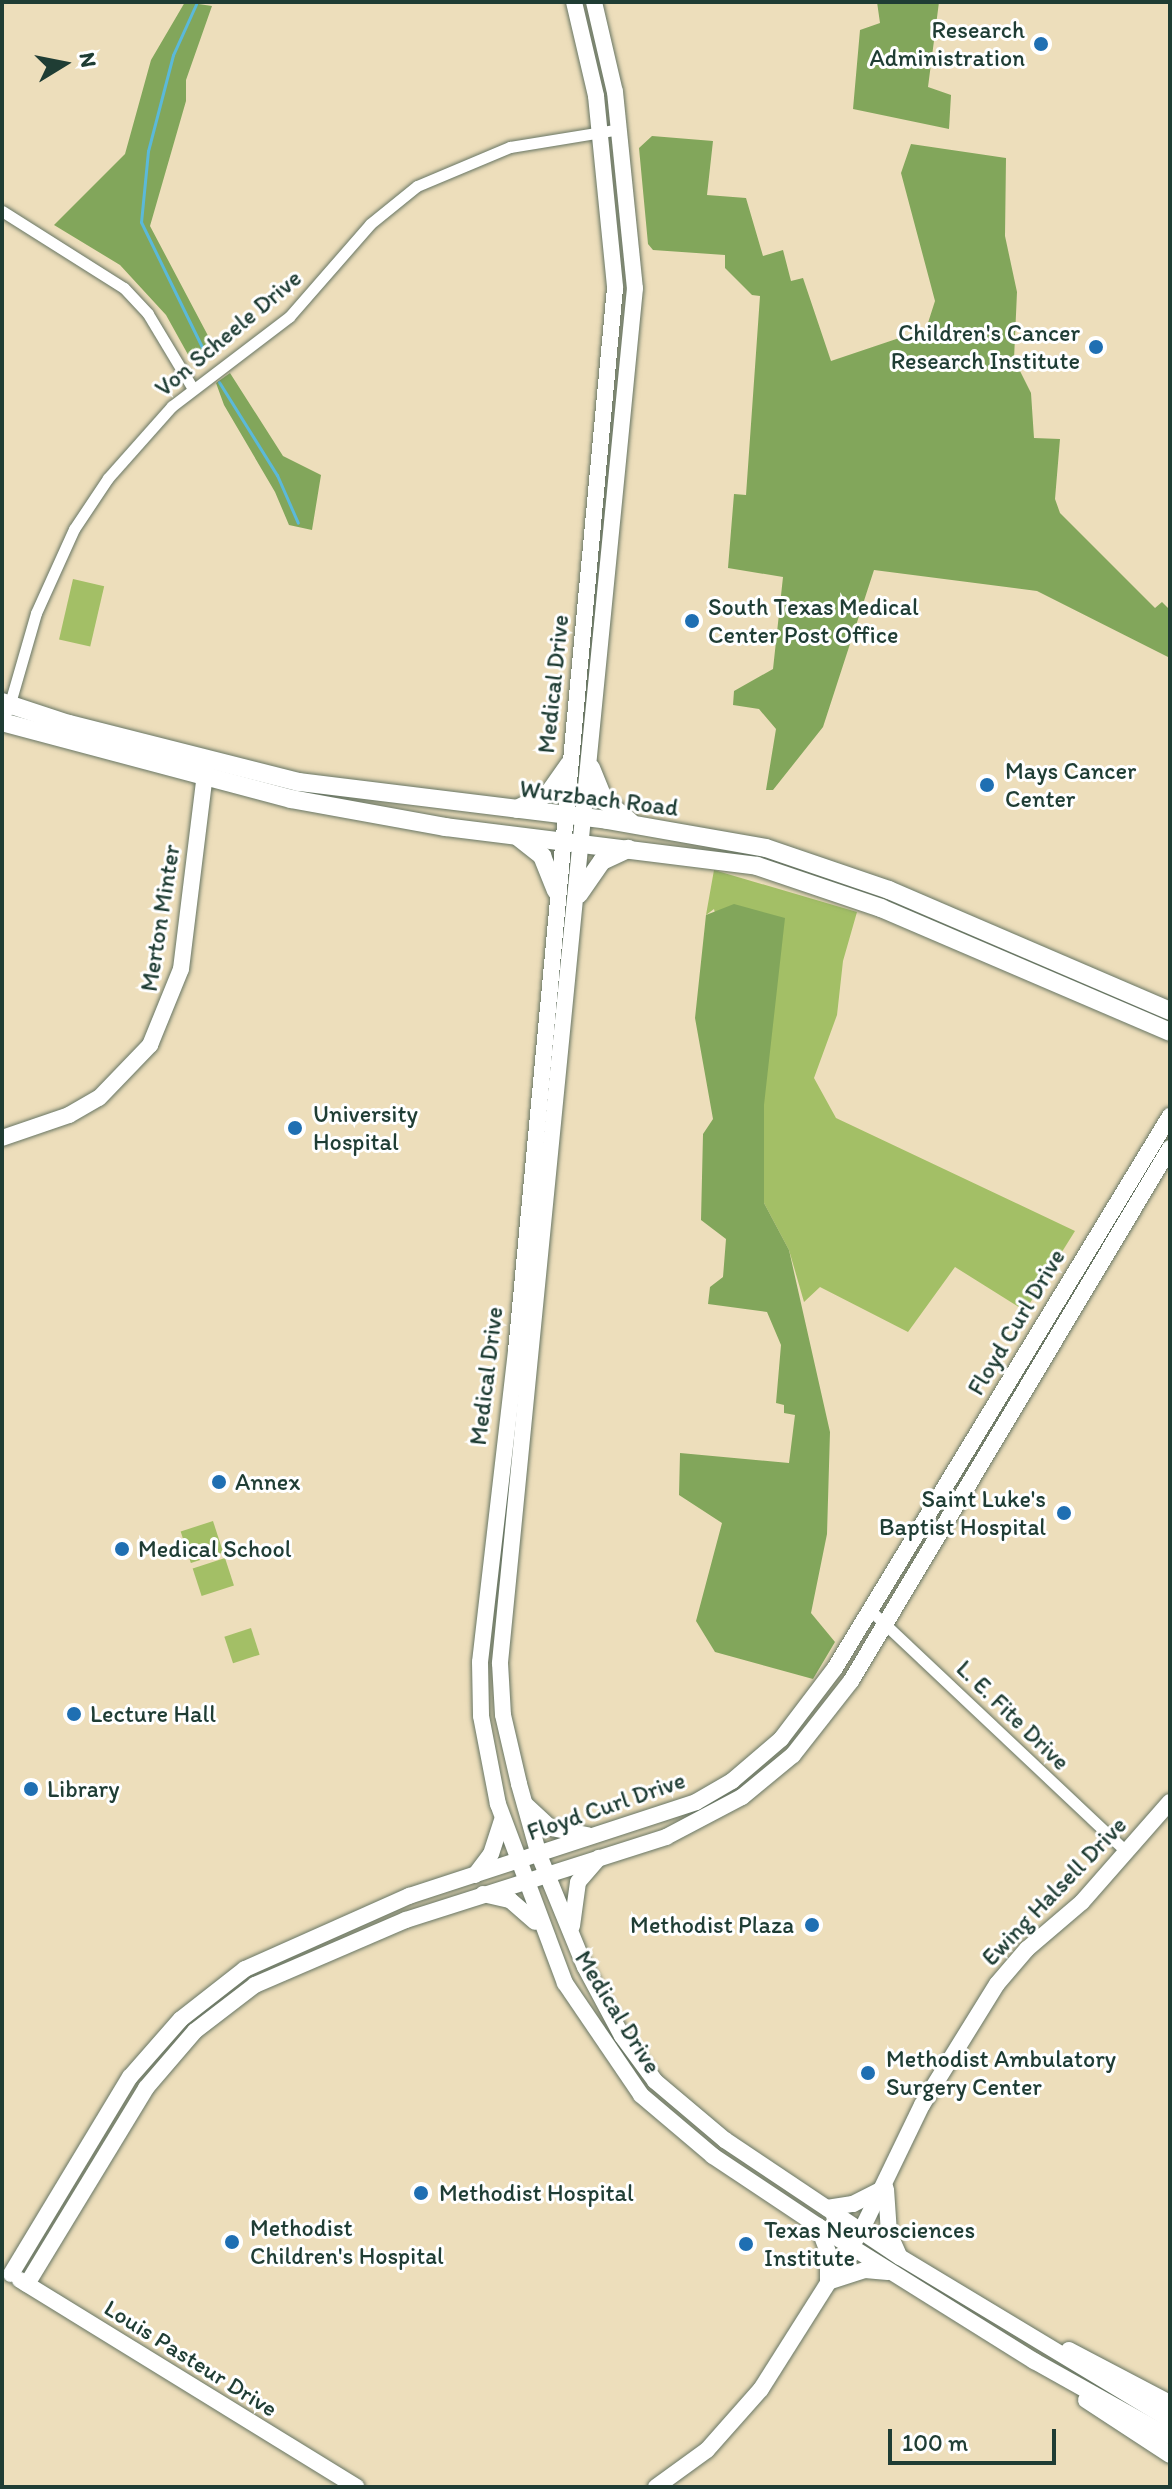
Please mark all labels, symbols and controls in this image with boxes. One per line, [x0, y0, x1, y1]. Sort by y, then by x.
place label: Research Administration [869, 16, 1025, 72]
north arrow [24, 24, 104, 104]
marker: Research Administration [1032, 35, 1050, 53]
text: N [74, 50, 103, 69]
street label: Von Scheele Drive [149, 263, 307, 403]
place label: Children's Cancer Research Institute [890, 319, 1080, 375]
marker: Children's Cancer Research Institute [1087, 338, 1105, 356]
place label: South Texas Medical Center Post Office [708, 593, 916, 649]
marker: South Texas Medical Center Post Office [683, 612, 701, 630]
street label: Medical Drive [531, 613, 575, 755]
place label: Mays Cancer Center [1005, 757, 1137, 813]
street label: Wurzbach Road [518, 774, 680, 822]
marker: Mays Cancer Center [976, 774, 998, 796]
street label: Merton Minter [134, 842, 186, 994]
place label: University Hospital [313, 1100, 418, 1156]
marker: University Hospital [284, 1117, 306, 1139]
street label: Floyd Curl Drive [961, 1244, 1071, 1400]
street label: Medical Drive [463, 1305, 509, 1447]
place label: Annex [235, 1468, 300, 1496]
marker: Annex [210, 1473, 228, 1491]
place label: Saint Luke's Baptist Hospital [879, 1485, 1046, 1541]
marker: Saint Luke's Baptist Hospital [1053, 1502, 1075, 1524]
place label: Medical School [138, 1535, 292, 1563]
marker: Medical School [113, 1540, 131, 1558]
street label: L. E. Fite Drive [950, 1654, 1076, 1776]
place label: Lecture Hall [90, 1700, 216, 1728]
marker: Lecture Hall [65, 1705, 83, 1723]
street label: Floyd Curl Drive [523, 1765, 689, 1847]
place label: Library [47, 1775, 119, 1803]
marker: Library [22, 1780, 40, 1798]
street label: Ewing Halsell Drive [975, 1810, 1133, 1972]
place label: Methodist Plaza [630, 1911, 794, 1939]
marker: Methodist Plaza [801, 1914, 823, 1936]
street label: Medical Drive [569, 1945, 667, 2079]
place label: Methodist Ambulatory Surgery Center [886, 2045, 1116, 2101]
marker: Methodist Ambulatory Surgery Center [857, 2062, 879, 2084]
place label: Methodist Hospital [439, 2179, 633, 2207]
marker: Methodist Hospital [410, 2182, 432, 2204]
place label: Methodist Children's Hospital [250, 2214, 445, 2270]
place label: Texas Neurosciences Institute [764, 2216, 975, 2272]
marker: Methodist Children's Hospital [221, 2231, 243, 2253]
marker: Texas Neurosciences Institute [735, 2233, 757, 2255]
street label: Louis Pasteur Drive [99, 2293, 283, 2423]
scale bar [892, 2413, 1060, 2463]
text: 100 m [902, 2428, 968, 2457]

